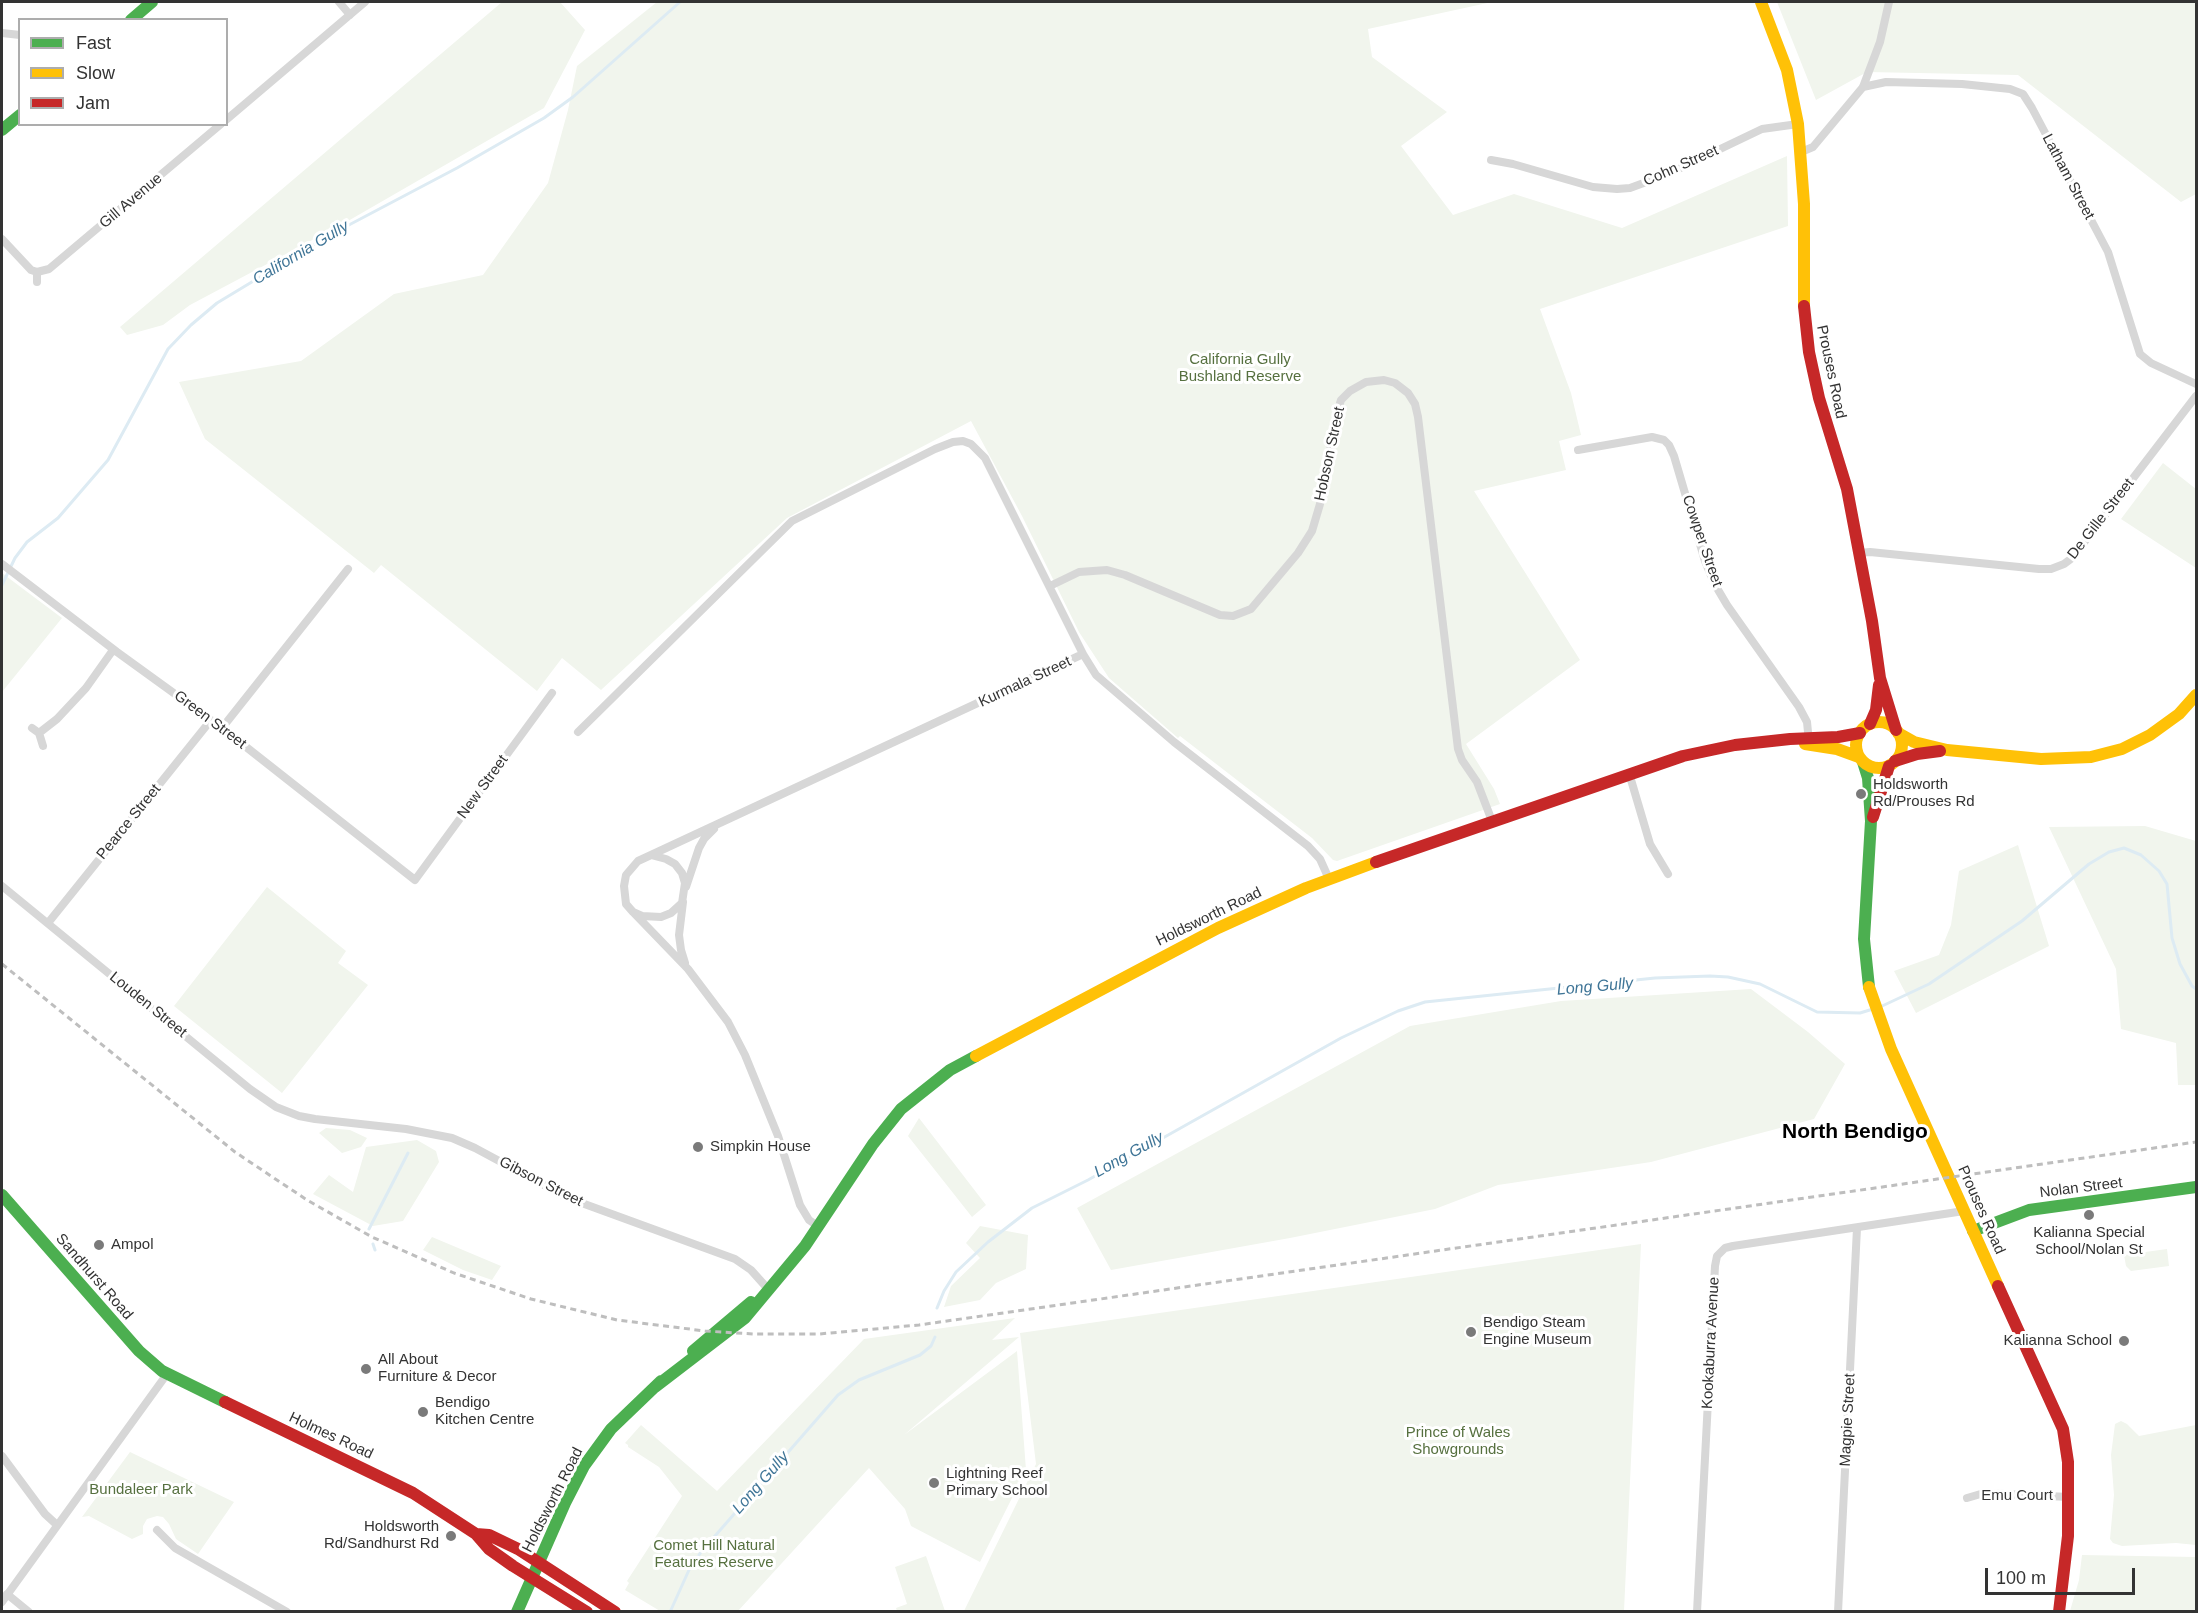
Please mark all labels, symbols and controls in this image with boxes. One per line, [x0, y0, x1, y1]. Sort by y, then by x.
legend [18, 18, 228, 126]
text: Fast [76, 33, 111, 53]
text: Slow [76, 63, 115, 83]
text: Jam [76, 93, 110, 113]
street label: Latham Street [2038, 131, 2098, 223]
street label: Cohn Street [1641, 141, 1721, 191]
street label: Gill Avenue [96, 170, 166, 232]
water label: California Gully [250, 217, 352, 289]
street label: Prouses Road [1812, 324, 1850, 420]
park label: California Gully Bushland Reserve [1179, 351, 1301, 386]
street label: Hobson Street [1311, 405, 1349, 503]
street label: De Gille Street [2064, 475, 2138, 563]
street label: Cowper Street [1678, 493, 1726, 589]
street label: Kurmala Street [976, 653, 1074, 711]
street label: Green Street [170, 687, 250, 753]
street label: New Street [454, 752, 512, 822]
place label: Holdsworth Rd/Prouses Rd [1873, 776, 1975, 811]
street label: Pearce Street [93, 781, 165, 863]
marker: Holdsworth Rd/Prouses Rd [1854, 787, 1868, 801]
street label: Holdsworth Road [1153, 884, 1265, 950]
street label: Louden Street [106, 968, 190, 1042]
water label: Long Gully [1556, 974, 1634, 1000]
district label: North Bendigo [1782, 1119, 1928, 1145]
water label: Long Gully [1091, 1128, 1167, 1182]
place label: Simpkin House [710, 1138, 811, 1156]
marker: Simpkin House [691, 1140, 705, 1154]
street label: Gibson Street [496, 1153, 586, 1211]
street label: Prouses Road [1953, 1163, 2009, 1257]
street label: Nolan Street [2039, 1174, 2123, 1202]
marker: Kalianna Special School/Nolan St [2082, 1208, 2096, 1222]
place label: Kalianna Special School/Nolan St [2033, 1224, 2145, 1259]
street label: Sandhurst Road [52, 1230, 136, 1324]
place label: Ampol [111, 1236, 154, 1254]
marker: Ampol [92, 1238, 106, 1252]
street label: Kookaburra Avenue [1699, 1276, 1723, 1410]
place label: Bendigo Steam Engine Museum [1483, 1314, 1591, 1349]
marker: Bendigo Steam Engine Museum [1464, 1325, 1478, 1339]
place label: Kalianna School [2004, 1332, 2112, 1350]
marker: Kalianna School [2117, 1334, 2131, 1348]
place label: All About Furniture & Decor [378, 1351, 496, 1386]
marker: All About Furniture & Decor [359, 1362, 373, 1376]
street label: Magpie Street [1837, 1373, 1859, 1467]
place label: Bendigo Kitchen Centre [435, 1394, 534, 1429]
marker: Bendigo Kitchen Centre [416, 1405, 430, 1419]
street label: Holmes Road [286, 1409, 376, 1463]
park label: Prince of Wales Showgrounds [1406, 1424, 1510, 1459]
street label: Holdsworth Road [519, 1445, 587, 1555]
water label: Long Gully [729, 1448, 793, 1518]
place label: Lightning Reef Primary School [946, 1465, 1048, 1500]
marker: Lightning Reef Primary School [927, 1476, 941, 1490]
park label: Bundaleer Park [89, 1481, 193, 1499]
street label: Emu Court [1981, 1487, 2053, 1505]
place label: Holdsworth Rd/Sandhurst Rd [324, 1518, 439, 1553]
marker: Holdsworth Rd/Sandhurst Rd [444, 1529, 458, 1543]
park label: Comet Hill Natural Features Reserve [653, 1537, 775, 1572]
scale bar [1988, 1556, 2138, 1594]
text: 100 m [1996, 1568, 2046, 1588]

